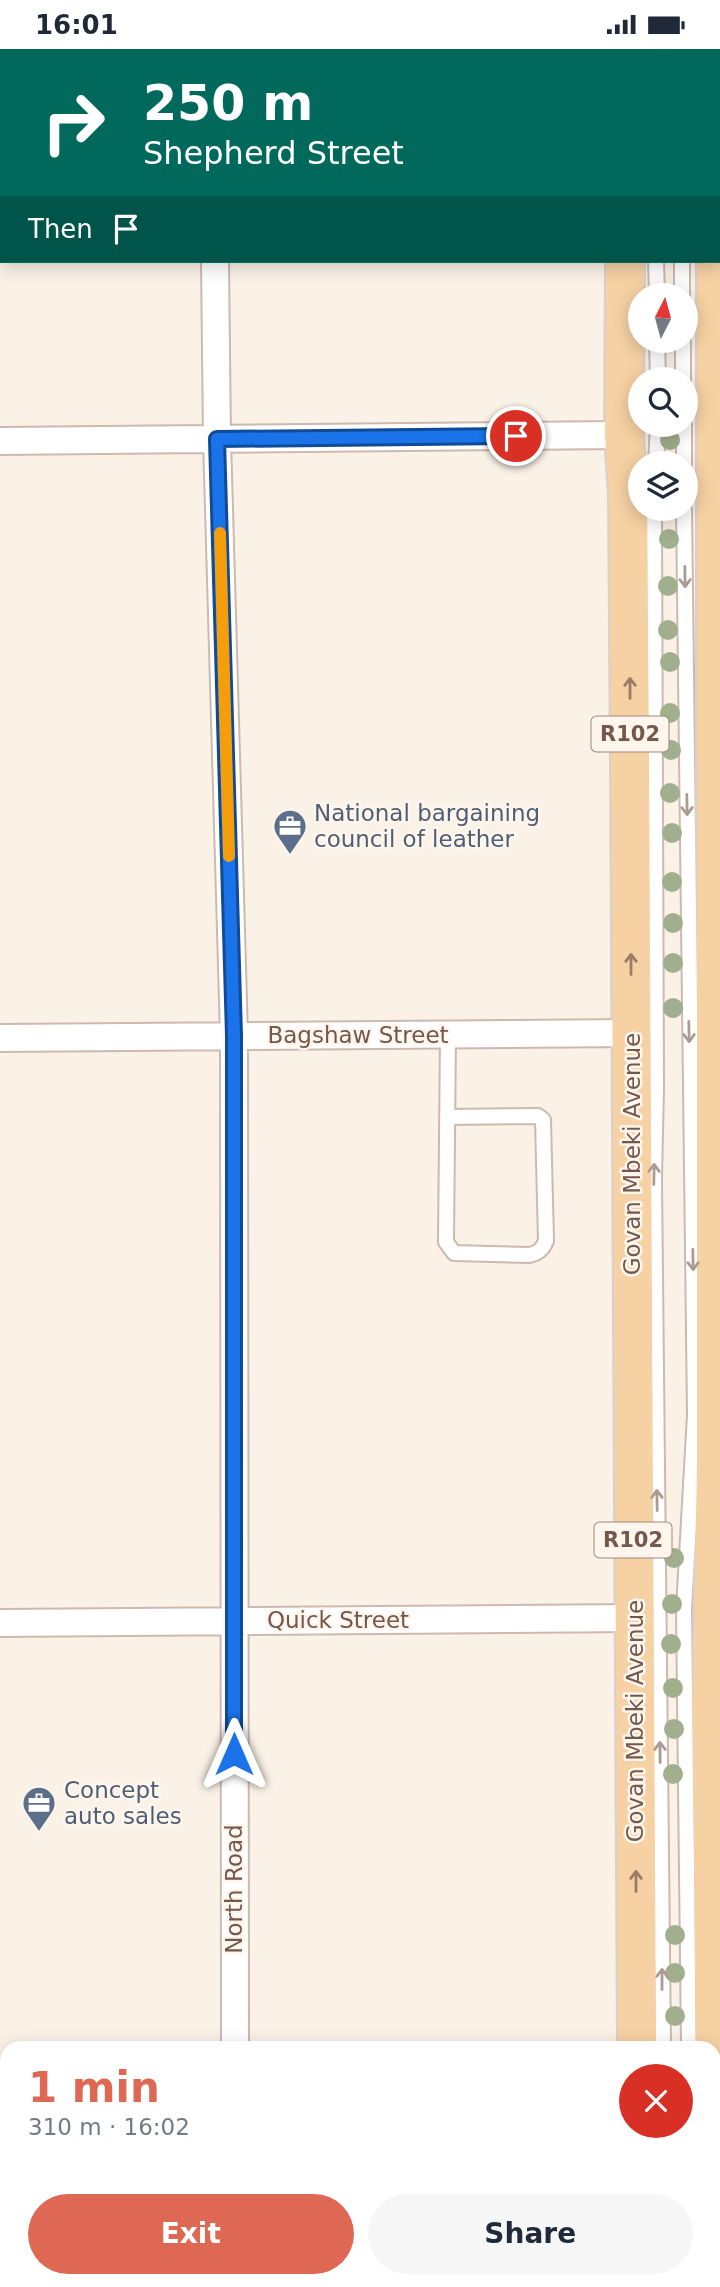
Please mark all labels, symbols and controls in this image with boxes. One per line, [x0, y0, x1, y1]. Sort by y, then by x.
text: 16:01 [35, 10, 118, 40]
text: 250 m [143, 75, 313, 132]
icon: right [28, 77, 119, 168]
text: Shepherd Street [143, 134, 404, 172]
icon: arrive [107, 210, 145, 248]
text: Then [28, 214, 93, 244]
north arrow [628, 283, 698, 353]
map controls [628, 283, 698, 521]
button: search [628, 367, 698, 437]
pin [486, 406, 546, 466]
icon: arrive [497, 417, 535, 455]
button: layers [628, 451, 698, 521]
one-way arrow [678, 566, 692, 589]
one-way arrow [623, 677, 637, 700]
road number: R102 [592, 717, 668, 751]
one-way arrow [680, 793, 694, 816]
place label: National bargaining council of leather [314, 800, 540, 852]
office icon: National bargaining council of leather [271, 807, 309, 856]
one-way arrow [624, 953, 638, 976]
one-way arrow [682, 1021, 696, 1044]
street label: Bagshaw Street [267, 1022, 449, 1048]
street label: Govan Mbeki Avenue [619, 1033, 645, 1275]
one-way arrow [647, 1163, 661, 1186]
one-way arrow [686, 1248, 699, 1271]
one-way arrow [650, 1489, 664, 1512]
road number: R102 [594, 1523, 672, 1557]
street label: Govan Mbeki Avenue [622, 1600, 648, 1842]
street label: Quick Street [267, 1607, 409, 1633]
position arrow [197, 1717, 271, 1791]
one-way arrow [653, 1741, 667, 1764]
place label: Concept auto sales [64, 1777, 182, 1829]
office icon: Concept auto sales [20, 1784, 58, 1833]
street label: North Road [221, 1824, 247, 1954]
one-way arrow [629, 1870, 643, 1893]
one-way arrow [655, 1968, 669, 1991]
text: 1 min [28, 2063, 160, 2112]
button: close [619, 2064, 693, 2138]
text: 310 m · 16:02 [28, 2114, 190, 2140]
button: Exit [28, 2194, 354, 2274]
button: Share [368, 2194, 693, 2274]

